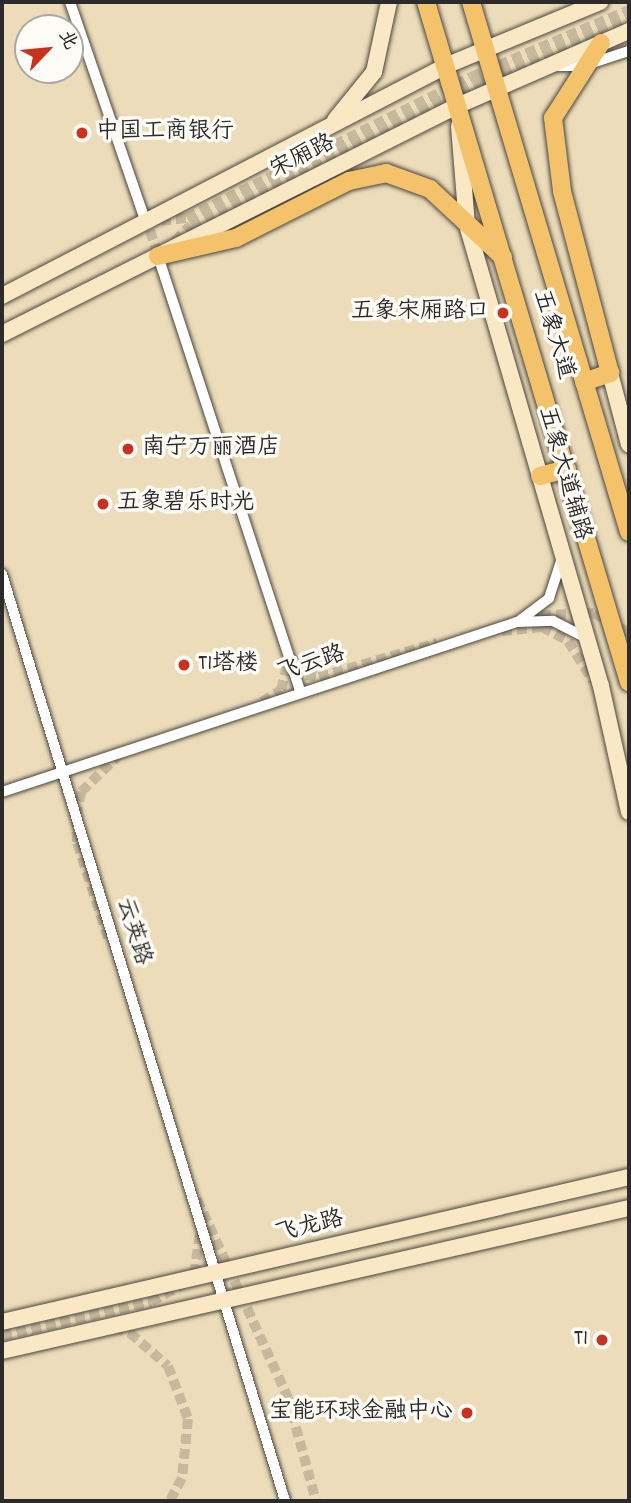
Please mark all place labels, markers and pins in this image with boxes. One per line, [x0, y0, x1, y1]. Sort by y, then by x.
place label: 中国工商银行 [96, 119, 234, 147]
marker: 中国工商银行 [74, 125, 90, 141]
place label: 五象宋厢路口 [351, 299, 489, 327]
marker: 五象宋厢路口 [495, 305, 511, 321]
place label: 南宁万丽酒店 [142, 435, 280, 463]
marker: 南宁万丽酒店 [120, 441, 136, 457]
place label: 五象碧乐时光 [117, 490, 255, 518]
marker: 五象碧乐时光 [95, 496, 111, 512]
place label: T1塔楼 [198, 651, 258, 679]
marker: T1塔楼 [176, 657, 192, 673]
place label: T1 [574, 1326, 588, 1354]
marker: T1 [594, 1332, 610, 1348]
place label: 宝能环球金融中心 [269, 1399, 453, 1427]
marker: 宝能环球金融中心 [459, 1405, 475, 1421]

